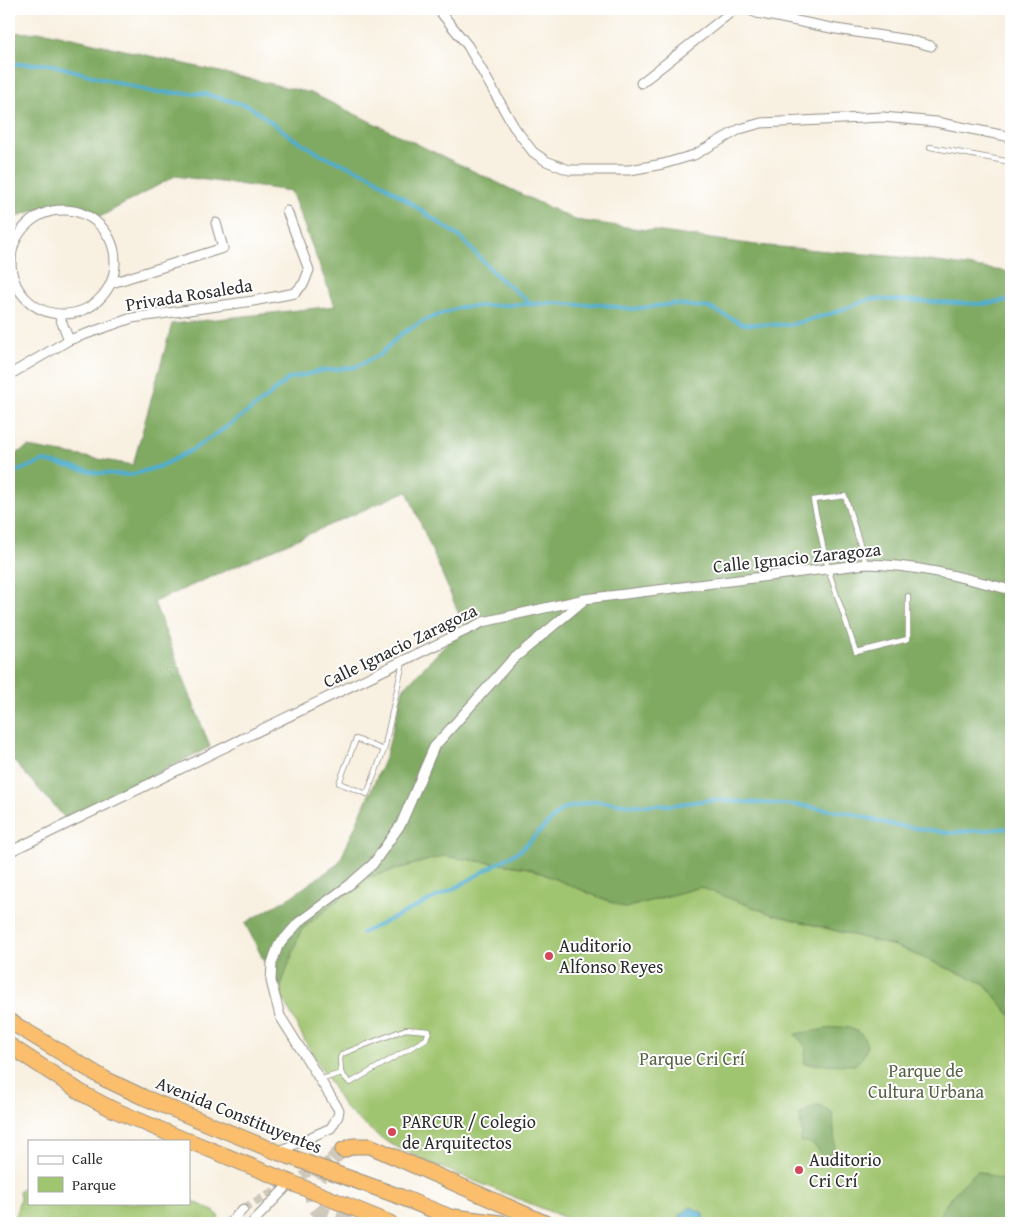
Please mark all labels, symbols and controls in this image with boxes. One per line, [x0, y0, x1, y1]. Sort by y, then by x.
street label: Privada Rosaleda [124, 271, 255, 318]
street label: Calle Ignacio Zaragoza [712, 535, 883, 580]
street label: Calle Ignacio Zaragoza [318, 596, 482, 695]
place label: Auditorio Alfonso Reyes [559, 932, 663, 980]
marker: Auditorio Alfonso Reyes [543, 950, 555, 962]
park label: Parque Cri Crí [639, 1045, 746, 1072]
park label: Parque de Cultura Urbana [868, 1057, 985, 1105]
street label: Avenida Constituyentes [152, 1069, 326, 1160]
place label: PARCUR / Colegio de Arquitectos [402, 1108, 536, 1156]
marker: PARCUR / Colegio de Arquitectos [386, 1126, 398, 1138]
legend [28, 1140, 190, 1204]
place label: Auditorio Cri Crí [809, 1146, 882, 1194]
text: Calle [72, 1148, 103, 1169]
marker: Auditorio Cri Crí [793, 1164, 805, 1176]
text: Parque [72, 1174, 116, 1195]

